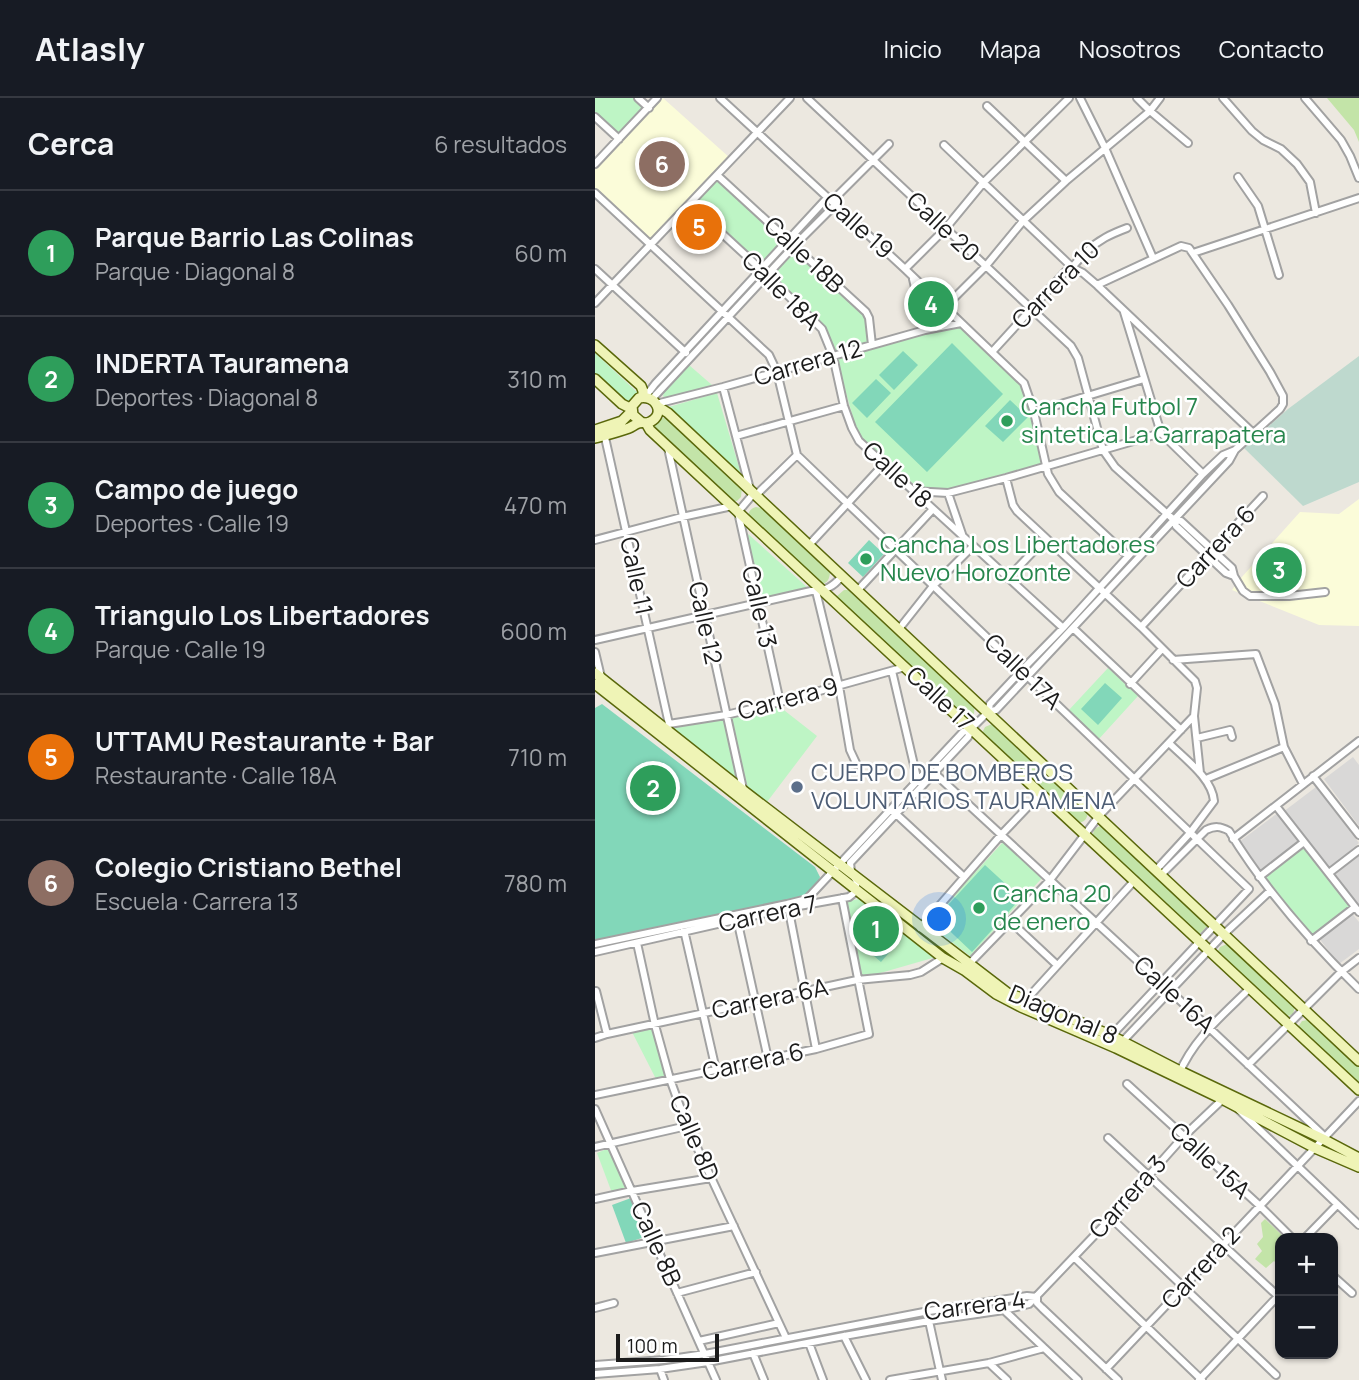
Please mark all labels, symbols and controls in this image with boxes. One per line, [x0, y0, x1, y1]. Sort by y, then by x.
text: Atlasly [35, 26, 145, 71]
text: Inicio [884, 32, 942, 65]
text: Mapa [980, 32, 1041, 65]
text: Nosotros [1079, 32, 1181, 65]
text: Contacto [1219, 32, 1324, 65]
text: Cerca [28, 123, 114, 164]
text: 6 resultados [434, 128, 567, 160]
pin: 6 [639, 138, 685, 190]
street label: Calle 19 [816, 184, 902, 266]
street label: Calle 20 [900, 184, 988, 268]
pin: 5 [676, 201, 722, 253]
street label: Calle 18B [758, 208, 852, 300]
text: Parque Barrio Las Colinas [95, 219, 414, 255]
street label: Carrera 10 [1004, 233, 1106, 335]
text: 1 [46, 237, 56, 269]
text: 60 m [515, 237, 567, 269]
street label: Calle 18A [735, 243, 829, 337]
text: Parque · Diagonal 8 [95, 255, 295, 287]
pin: 4 [908, 278, 954, 330]
street label: Carrera 12 [750, 330, 865, 393]
text: INDERTA Tauramena [95, 345, 349, 381]
text: 2 [44, 363, 58, 395]
text: 310 m [507, 363, 567, 395]
text: Deportes · Diagonal 8 [95, 381, 318, 413]
place label: Cancha Futbol 7 sintetica La Garrapatera [1021, 389, 1286, 450]
marker: Cancha Futbol 7 sintetica La Garrapatera [999, 413, 1015, 429]
street label: Calle 18 [856, 433, 940, 515]
text: Campo de juego [95, 471, 298, 507]
text: 3 [44, 489, 58, 521]
text: 470 m [504, 489, 567, 521]
street label: Carrera 6 [1168, 497, 1262, 595]
text: Deportes · Calle 19 [95, 507, 289, 539]
place label: Cancha Los Libertadores Nuevo Horozonte [880, 527, 1155, 588]
street label: Calle 11 [613, 533, 662, 618]
pin: 3 [1256, 544, 1302, 596]
marker: Cancha Los Libertadores Nuevo Horozonte [858, 551, 874, 567]
street label: Calle 13 [735, 562, 786, 651]
street label: Calle 12 [682, 578, 731, 667]
text: Triangulo Los Libertadores [95, 597, 430, 633]
text: 4 [44, 615, 58, 647]
text: 600 m [501, 615, 567, 647]
street label: Calle 17A [978, 626, 1070, 716]
text: Parque · Calle 19 [95, 633, 266, 665]
street label: Calle 17 [900, 658, 982, 738]
street label: Carrera 9 [734, 668, 842, 727]
text: UTTAMU Restaurante + Bar [95, 723, 434, 759]
text: 5 [44, 741, 58, 773]
text: 710 m [508, 741, 567, 773]
place label: CUERPO DE BOMBEROS VOLUNTARIOS TAURAMENA [811, 755, 1116, 816]
text: Restaurante · Calle 18A [95, 759, 336, 791]
pin: 2 [630, 762, 676, 814]
marker: CUERPO DE BOMBEROS VOLUNTARIOS TAURAMENA [789, 779, 805, 795]
text: Colegio Cristiano Bethel [95, 849, 402, 885]
text: 6 [44, 867, 58, 899]
text: 780 m [504, 867, 567, 899]
place label: Cancha 20 de enero [993, 876, 1112, 937]
text: Escuela · Carrera 13 [95, 885, 299, 917]
street label: Carrera 7 [715, 886, 820, 939]
marker: Cancha 20 de enero [971, 900, 987, 916]
your location [922, 902, 956, 936]
pin: 1 [853, 903, 899, 955]
street label: Calle 16A [1127, 948, 1223, 1040]
street label: Carrera 6A [709, 969, 831, 1026]
street label: Diagonal 8 [1004, 976, 1123, 1051]
street label: Carrera 6 [699, 1034, 806, 1087]
street label: Calle 8D [662, 1089, 728, 1186]
street label: Calle 15A [1164, 1114, 1258, 1206]
street label: Carrera 3 [1081, 1147, 1173, 1245]
street label: Calle 8B [624, 1196, 691, 1291]
street label: Carrera 2 [1153, 1219, 1247, 1315]
map controls [1275, 1233, 1338, 1359]
button: + [1275, 1233, 1338, 1296]
street label: Carrera 4 [922, 1282, 1027, 1327]
button: − [1275, 1296, 1338, 1359]
scale bar [616, 1331, 719, 1363]
text: 100 m [627, 1333, 678, 1359]

